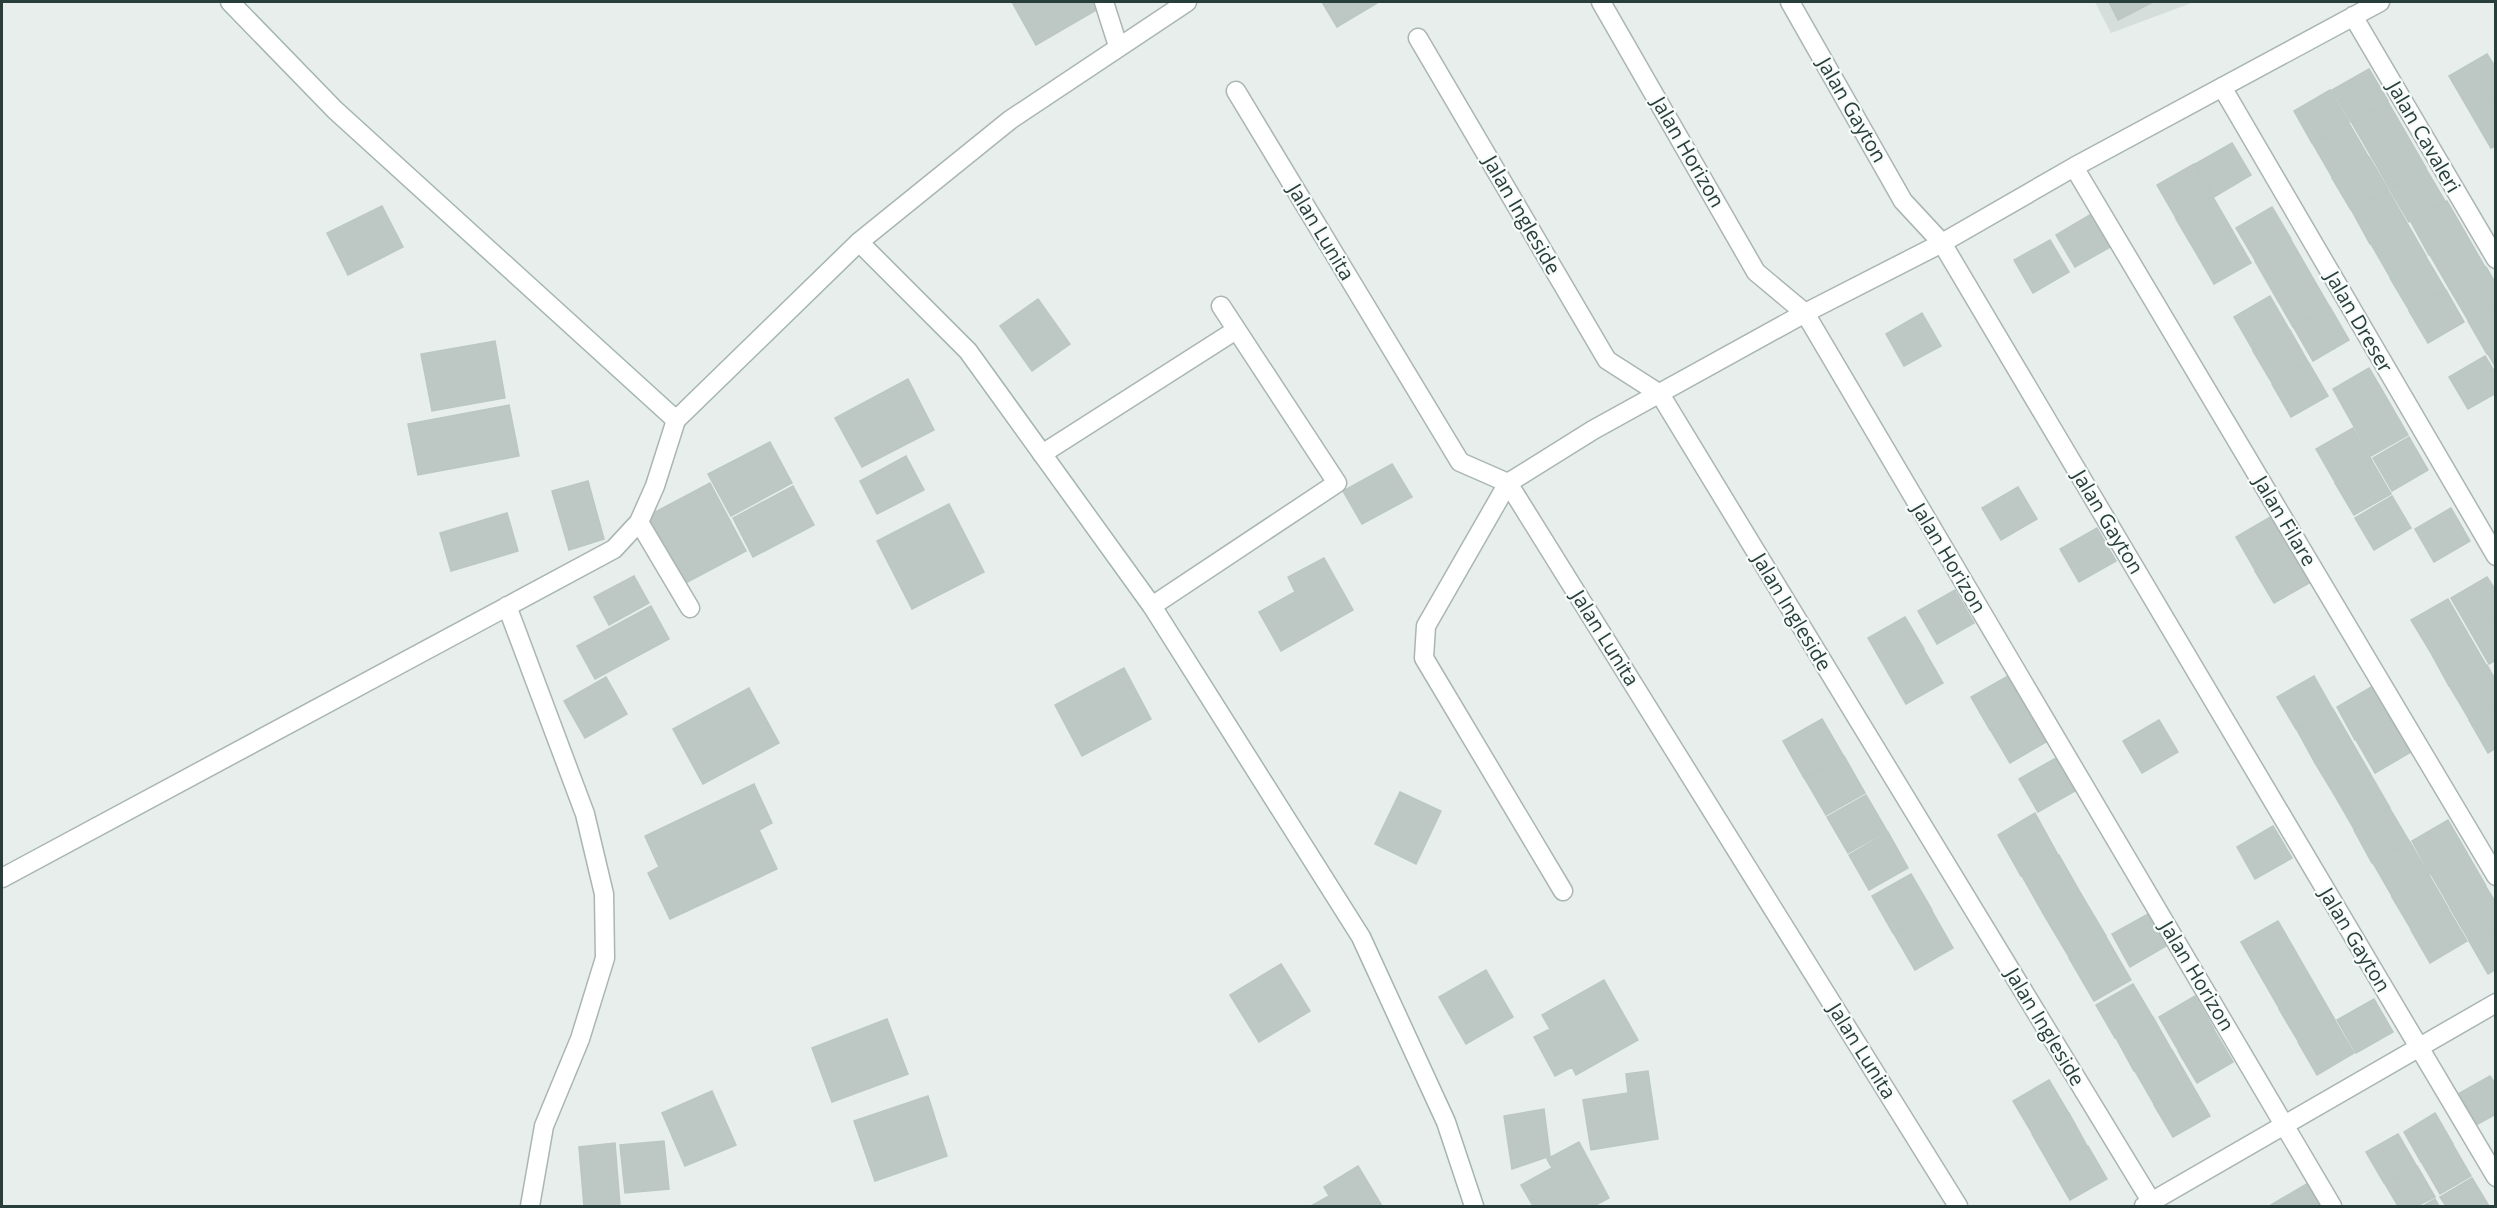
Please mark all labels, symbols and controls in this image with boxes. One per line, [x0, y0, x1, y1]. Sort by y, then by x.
street label: Jalan Gayton [1810, 51, 1893, 167]
street label: Jalan Cavaleri [2381, 74, 2467, 197]
street label: Jalan Horizon [1645, 90, 1731, 212]
street label: Jalan Ingleside [1476, 149, 1567, 279]
street label: Jalan Lunita [1281, 177, 1361, 285]
street label: Jalan Dreser [2318, 264, 2399, 377]
street label: Jalan Gayton [2066, 463, 2150, 579]
street label: Jalan Filare [2247, 469, 2323, 571]
street label: Jalan Horizon [1905, 496, 1993, 618]
street label: Jalan Ingleside [1746, 546, 1838, 676]
street label: Jalan Lunita [1564, 583, 1646, 691]
street label: Jalan Gayton [2313, 881, 2397, 997]
street label: Jalan Horizon [2153, 914, 2241, 1036]
street label: Jalan Ingleside [1999, 961, 2091, 1091]
street label: Jalan Lunita [1821, 996, 1903, 1104]

